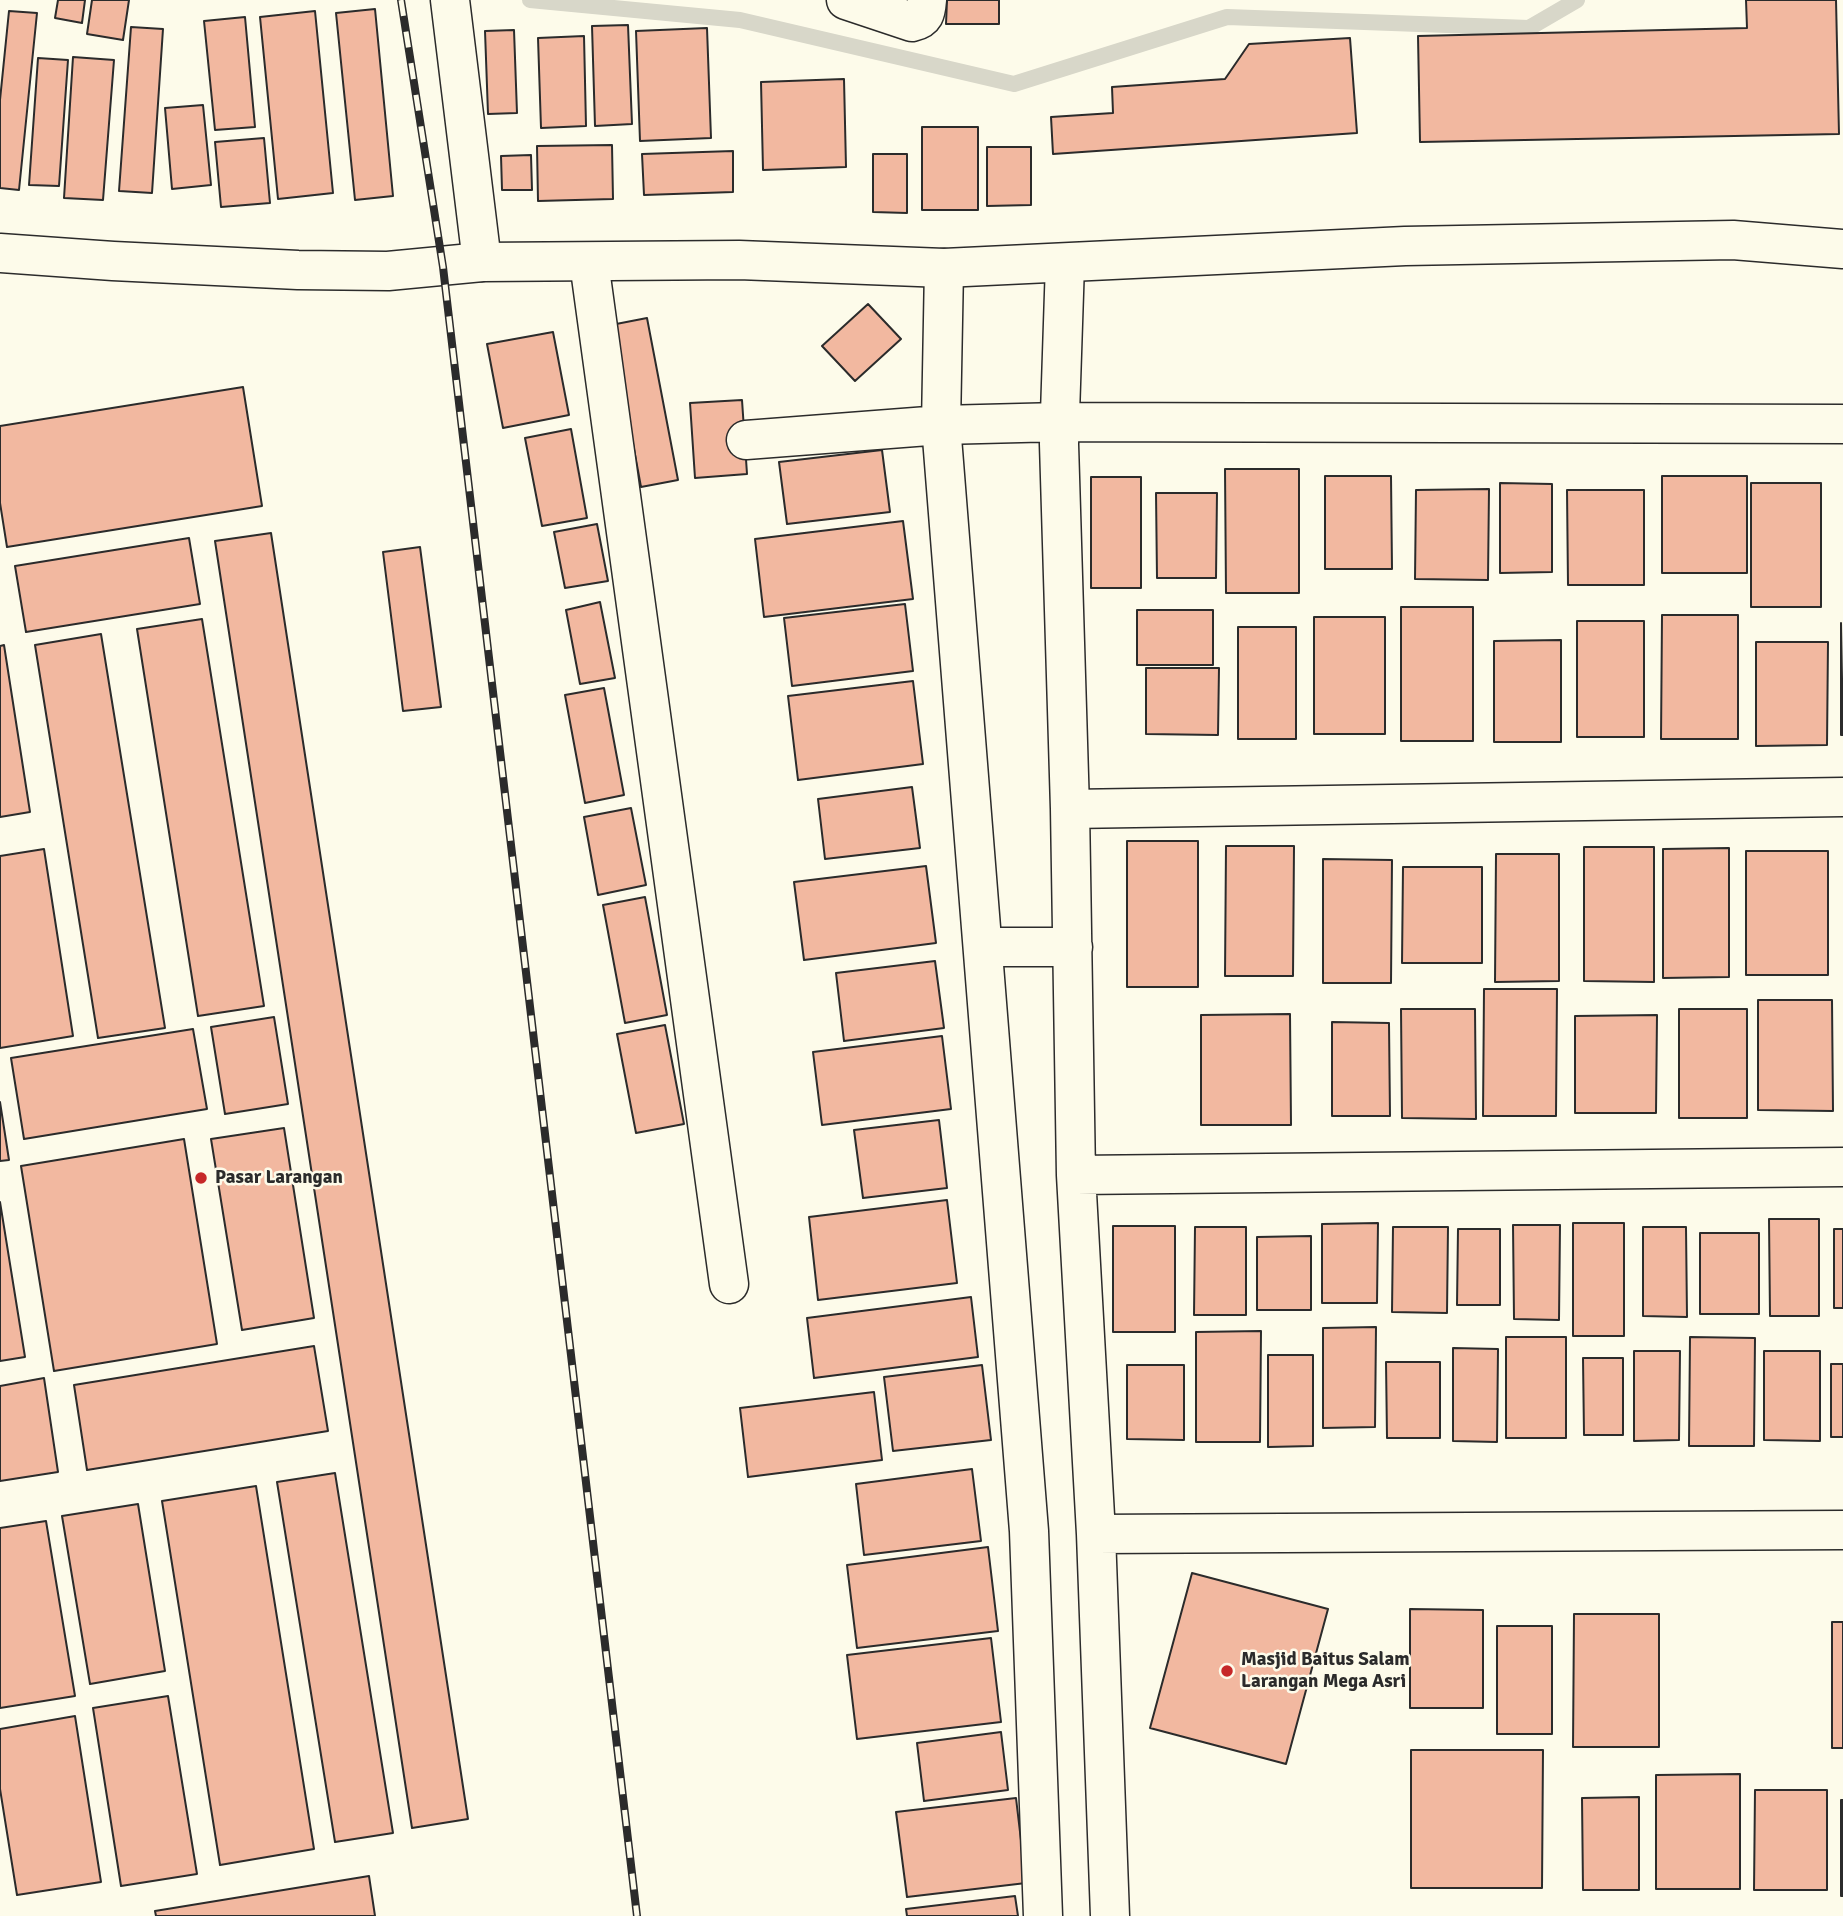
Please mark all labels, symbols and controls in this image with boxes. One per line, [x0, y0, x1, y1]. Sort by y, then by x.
place label: Pasar Larangan [215, 1167, 343, 1189]
marker: Pasar Larangan [193, 1170, 209, 1186]
place label: Masjid Baitus Salam Larangan Mega Asri [1241, 1649, 1410, 1693]
marker: Masjid Baitus Salam Larangan Mega Asri [1219, 1663, 1235, 1679]

